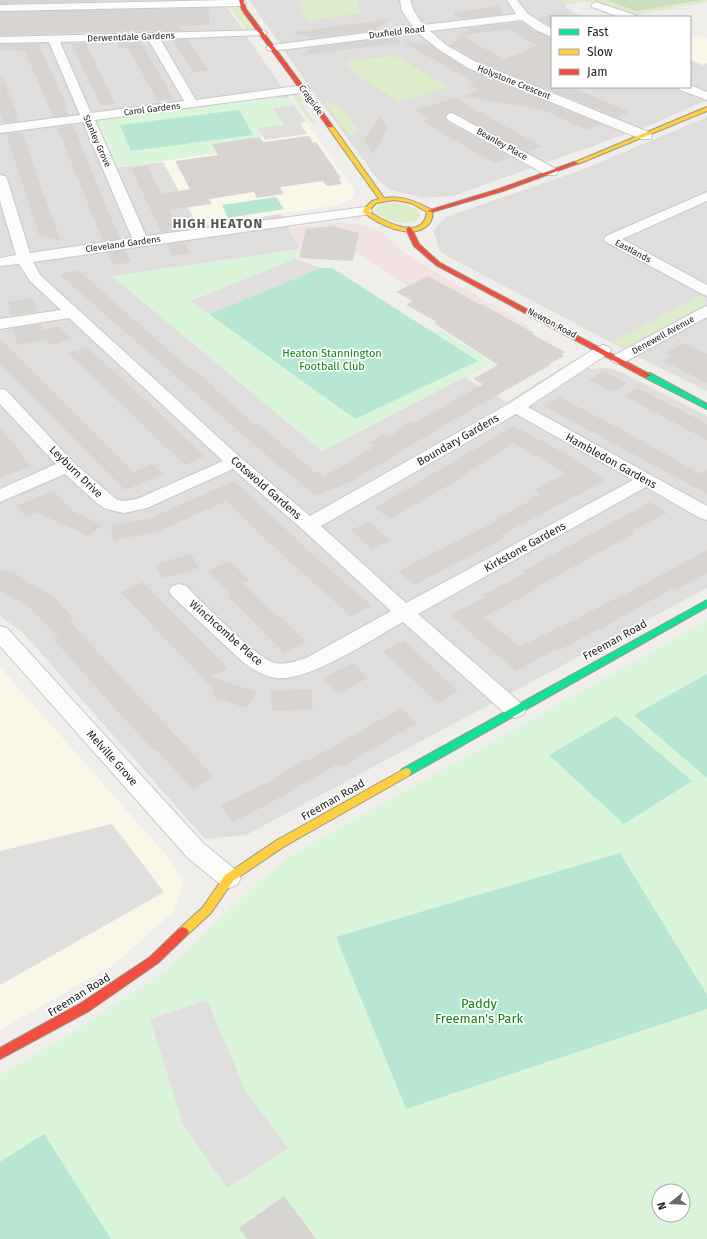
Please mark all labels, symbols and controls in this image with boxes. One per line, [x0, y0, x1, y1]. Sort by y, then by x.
legend [551, 16, 691, 88]
street label: Duxfield Road [368, 24, 426, 40]
text: Fast [587, 25, 609, 39]
street label: Derwentdale Gardens [87, 30, 175, 44]
text: Slow [587, 45, 613, 59]
street label: Holystone Crescent [476, 63, 553, 102]
text: Jam [587, 65, 607, 79]
street label: Cragside [297, 83, 325, 117]
street label: Carol Gardens [123, 101, 181, 117]
street label: Stanley Grove [81, 113, 113, 169]
street label: Beanley Place [475, 126, 529, 162]
district label: HIGH HEATON [173, 216, 263, 231]
street label: Cleveland Gardens [85, 234, 161, 254]
street label: Eastlands [613, 237, 653, 265]
street label: Newton Road [526, 306, 578, 340]
street label: Denewell Avenue [630, 314, 696, 356]
park label: Heaton Stannington Football Club [282, 347, 382, 373]
street label: Boundary Gardens [415, 411, 501, 469]
street label: Hambledon Gardens [563, 431, 659, 491]
street label: Leyburn Drive [47, 443, 105, 501]
street label: Cotswold Gardens [228, 454, 304, 522]
street label: Kirkstone Gardens [482, 519, 568, 575]
street label: Winchcombe Place [187, 598, 265, 668]
street label: Freeman Road [581, 617, 649, 663]
street label: Melville Grove [84, 728, 140, 788]
street label: Freeman Road [299, 777, 367, 823]
street label: Freeman Road [45, 971, 113, 1019]
park label: Paddy Freeman's Park [435, 996, 523, 1026]
north arrow [651, 1183, 691, 1223]
text: N [655, 1200, 669, 1211]

